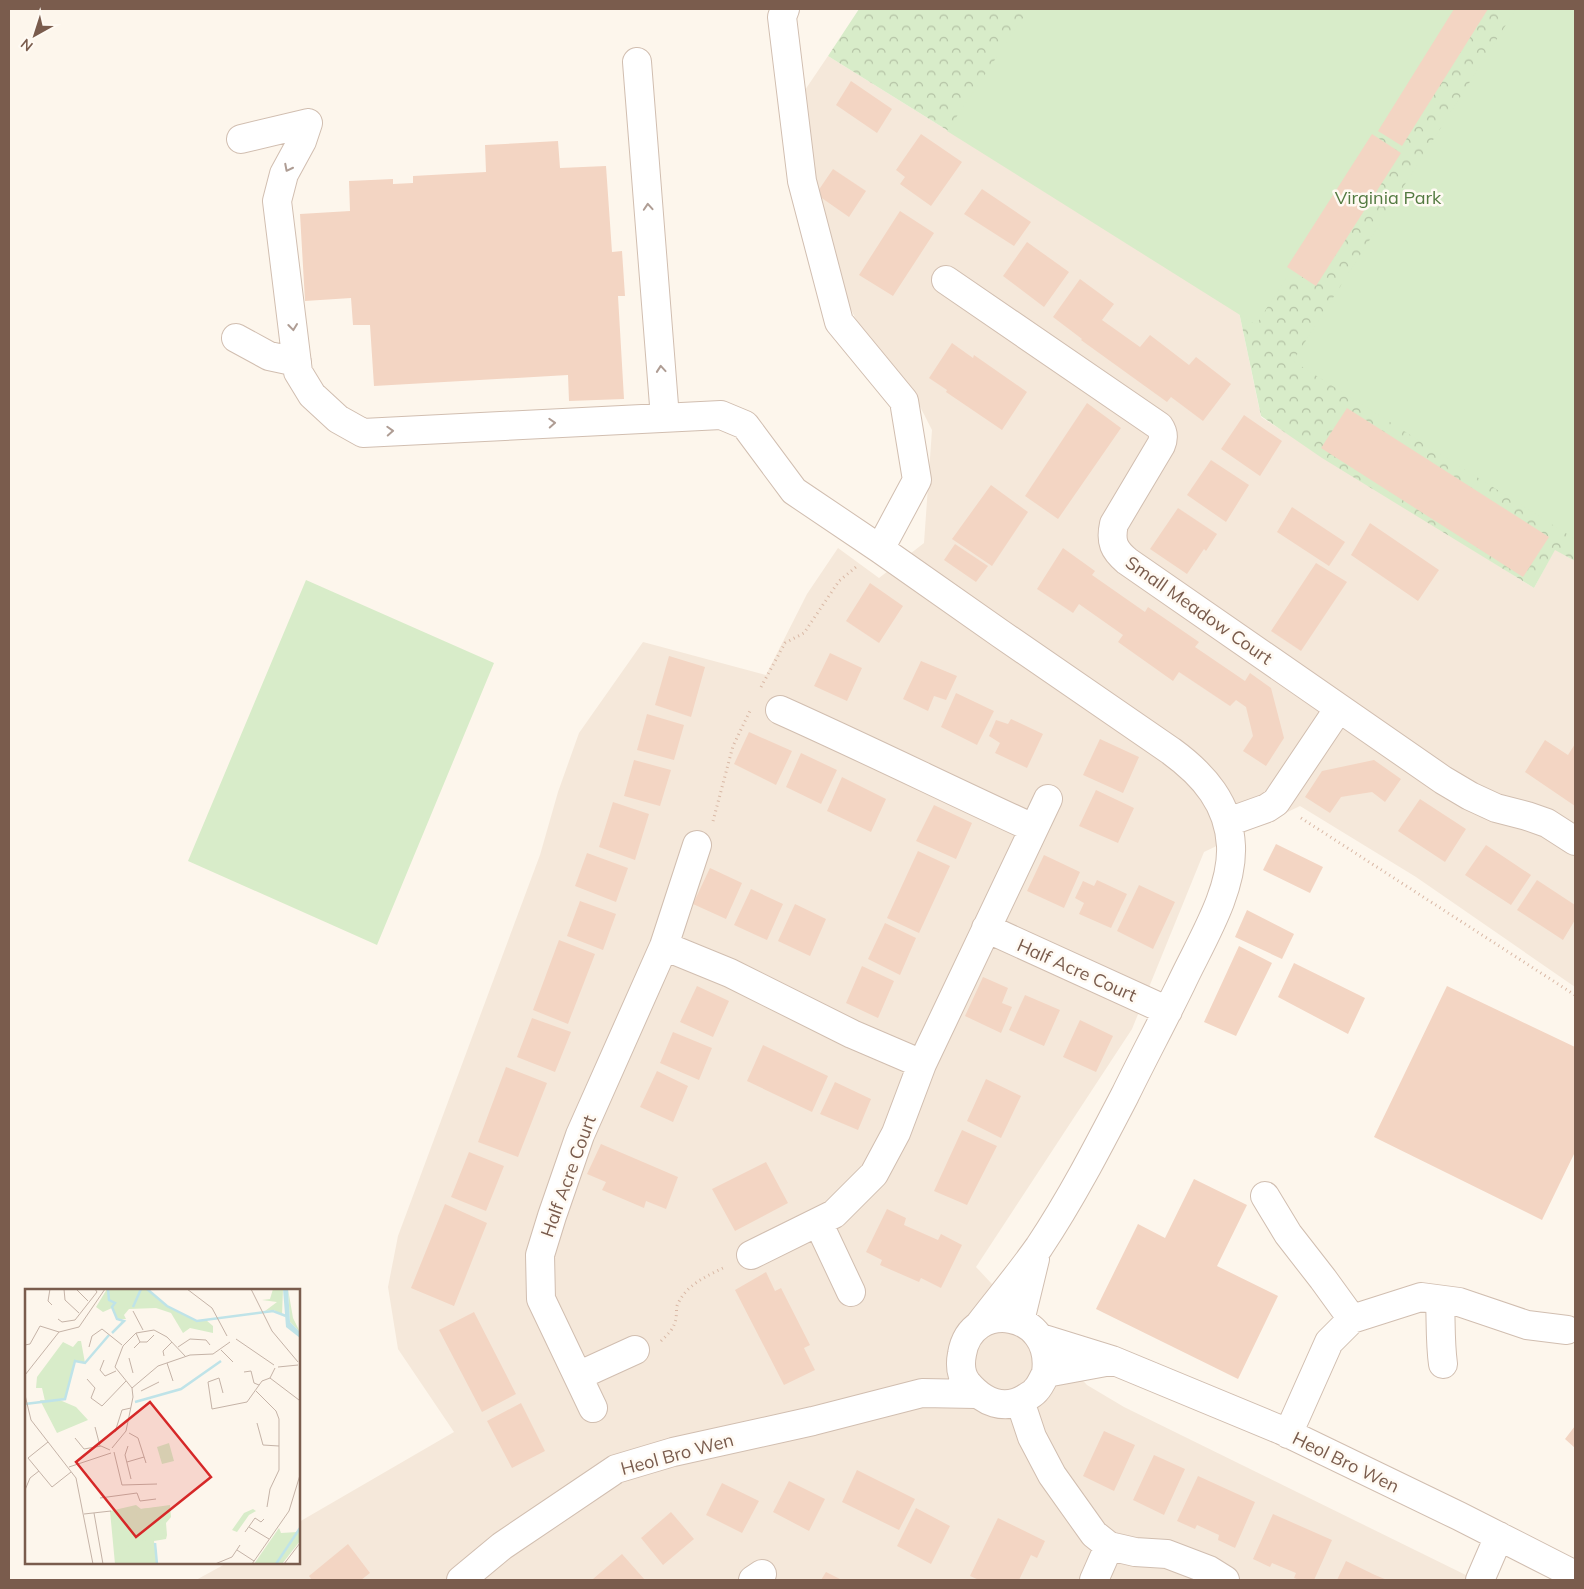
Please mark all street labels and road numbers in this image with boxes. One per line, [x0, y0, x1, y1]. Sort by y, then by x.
street label: Small Meadow Court [1121, 551, 1277, 669]
street label: Half Acre Court [1014, 933, 1140, 1007]
street label: Half Acre Court [535, 1112, 601, 1240]
street label: Heol Bro Wen [1289, 1426, 1403, 1498]
street label: Heol Bro Wen [618, 1428, 736, 1480]

